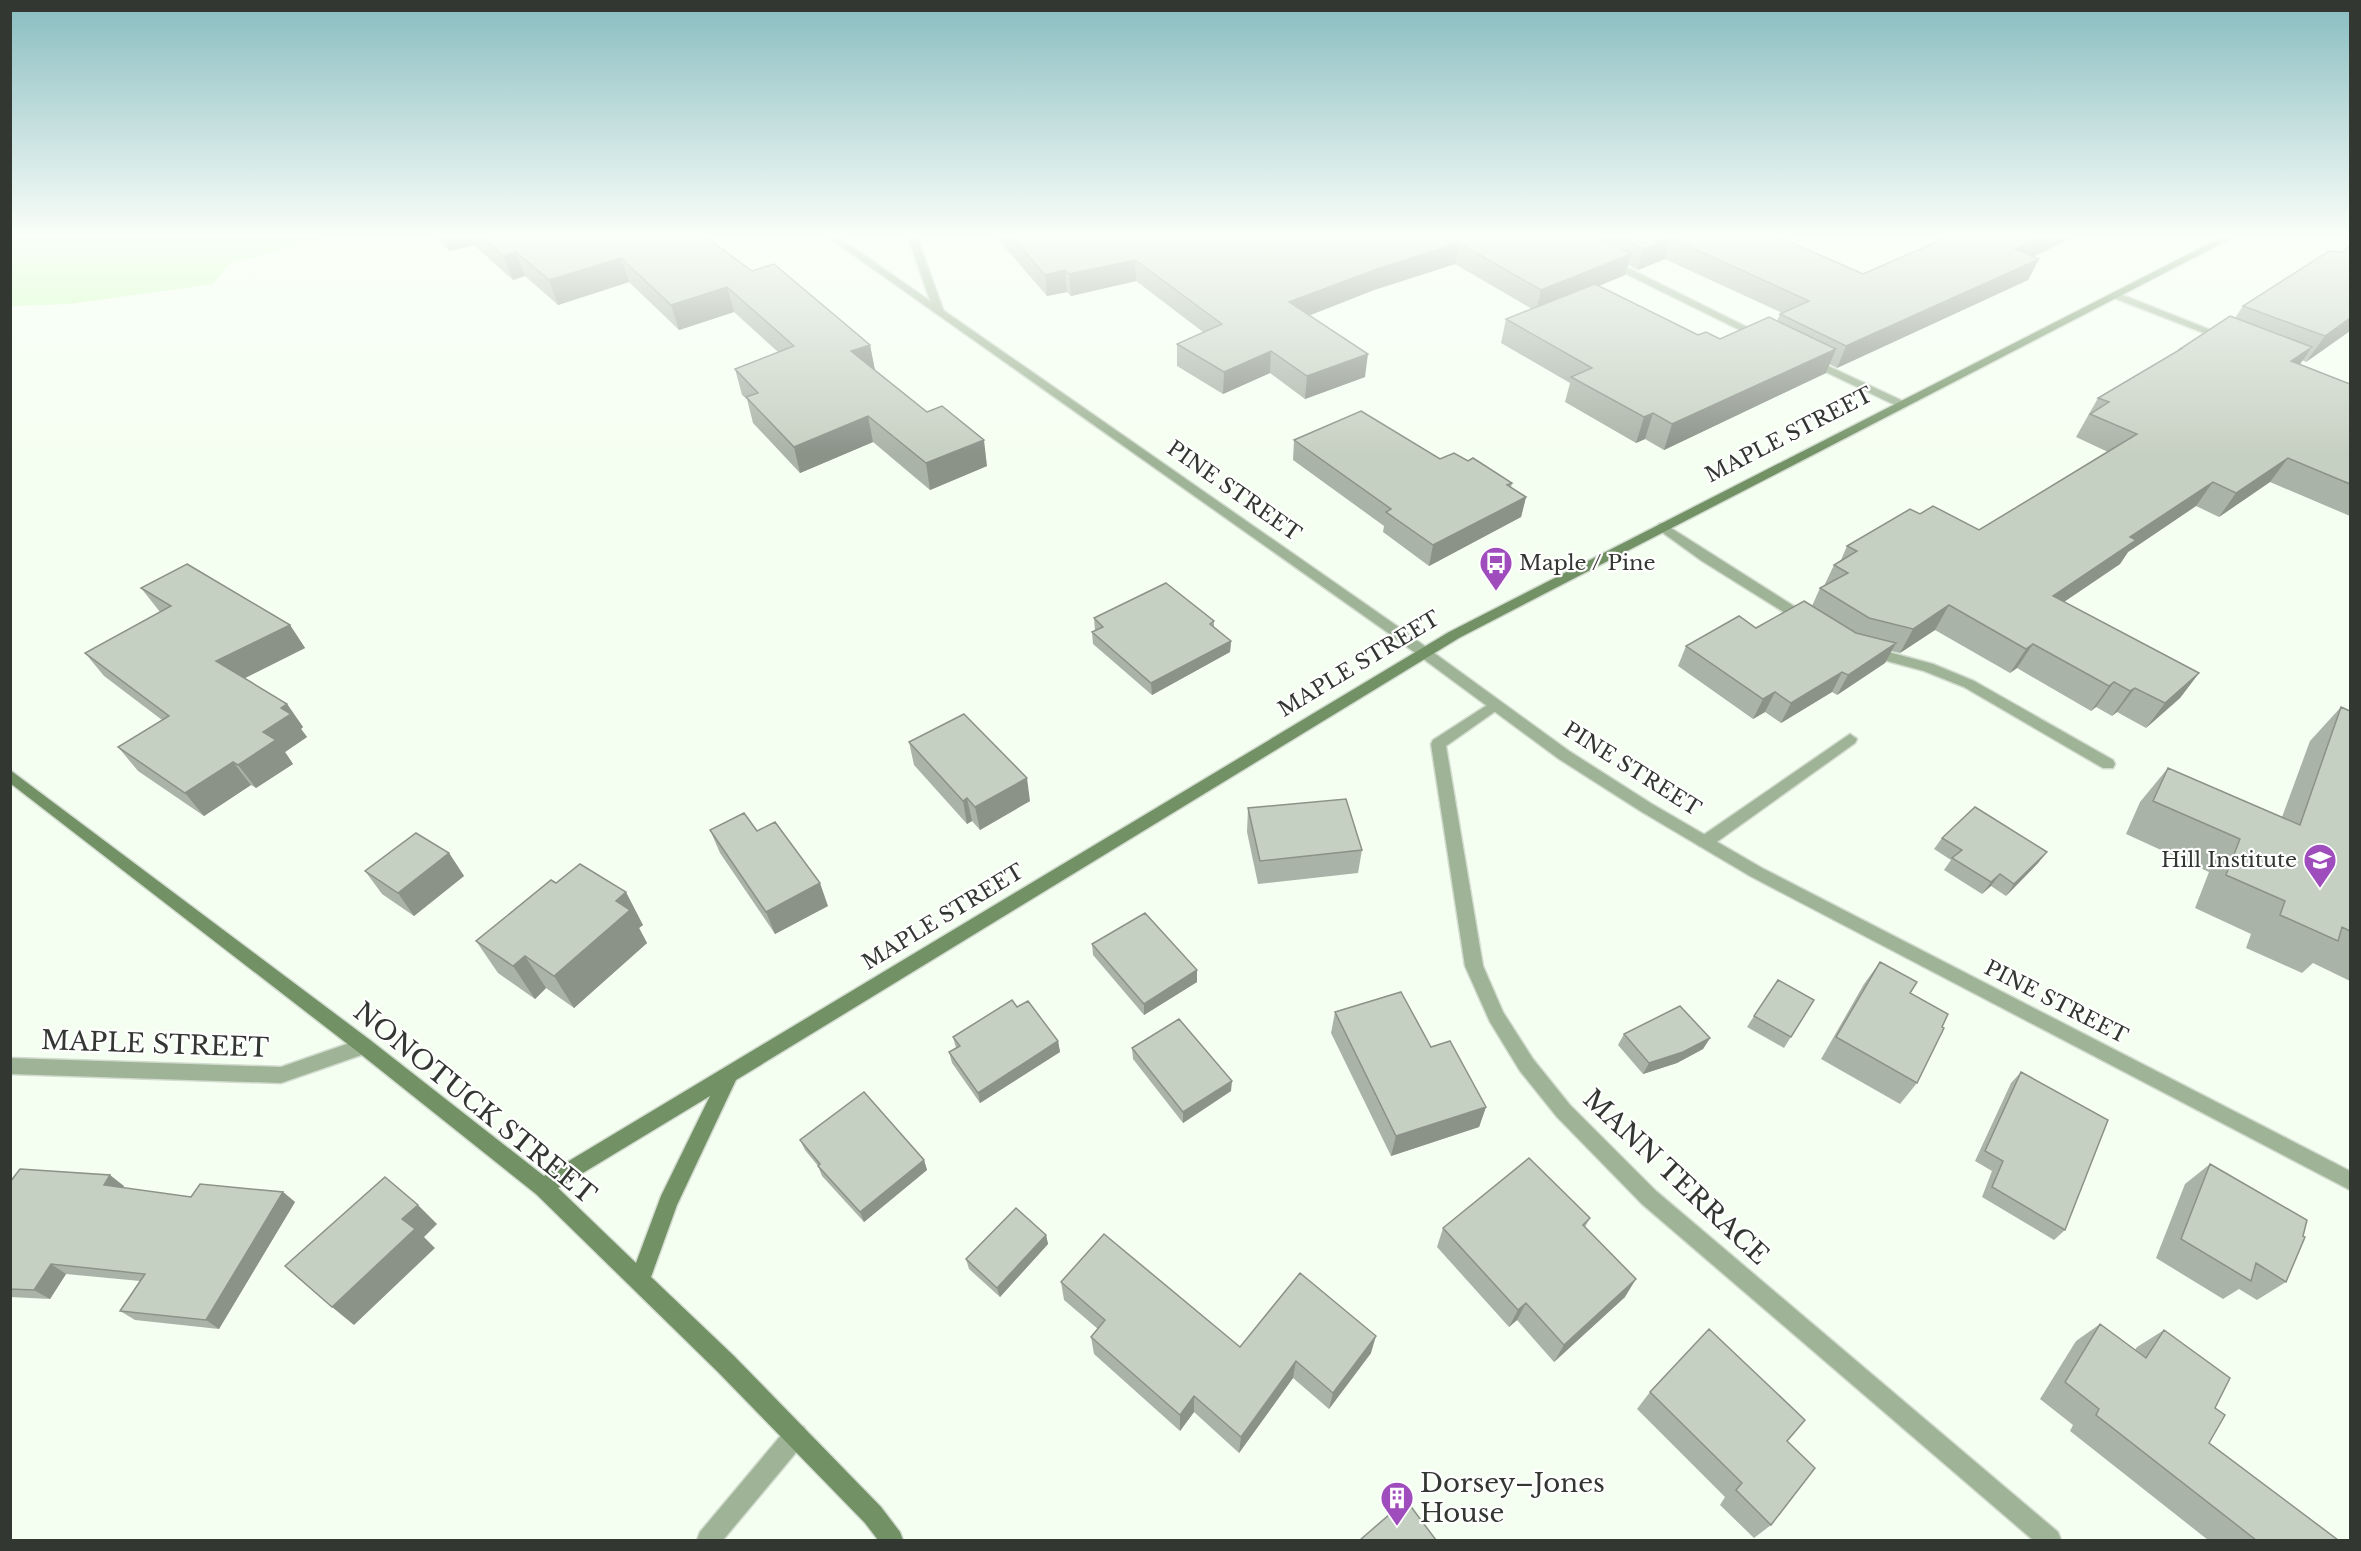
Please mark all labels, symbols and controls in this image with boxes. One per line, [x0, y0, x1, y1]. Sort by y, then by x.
street label: MAPLE STREET [1701, 382, 1877, 488]
street label: PINE STREET [1162, 435, 1306, 547]
bus stop icon: Maple / Pine [1478, 545, 1514, 592]
place label: Maple / Pine [1519, 550, 1656, 576]
street label: MAPLE STREET [1273, 605, 1445, 723]
street label: PINE STREET [1558, 716, 1706, 822]
school or university icon: Hill Institute [2302, 842, 2338, 889]
place label: Hill Institute [2161, 847, 2297, 873]
street label: MAPLE STREET [857, 858, 1029, 976]
street label: PINE STREET [1980, 955, 2132, 1049]
street label: NONOTUCK STREET [347, 995, 603, 1211]
street label: MAPLE STREET [40, 1024, 270, 1064]
street label: MANN TERRACE [1577, 1083, 1775, 1271]
place label: Dorsey–Jones House [1420, 1467, 1605, 1529]
building icon: Dorsey–Jones House [1379, 1480, 1415, 1527]

